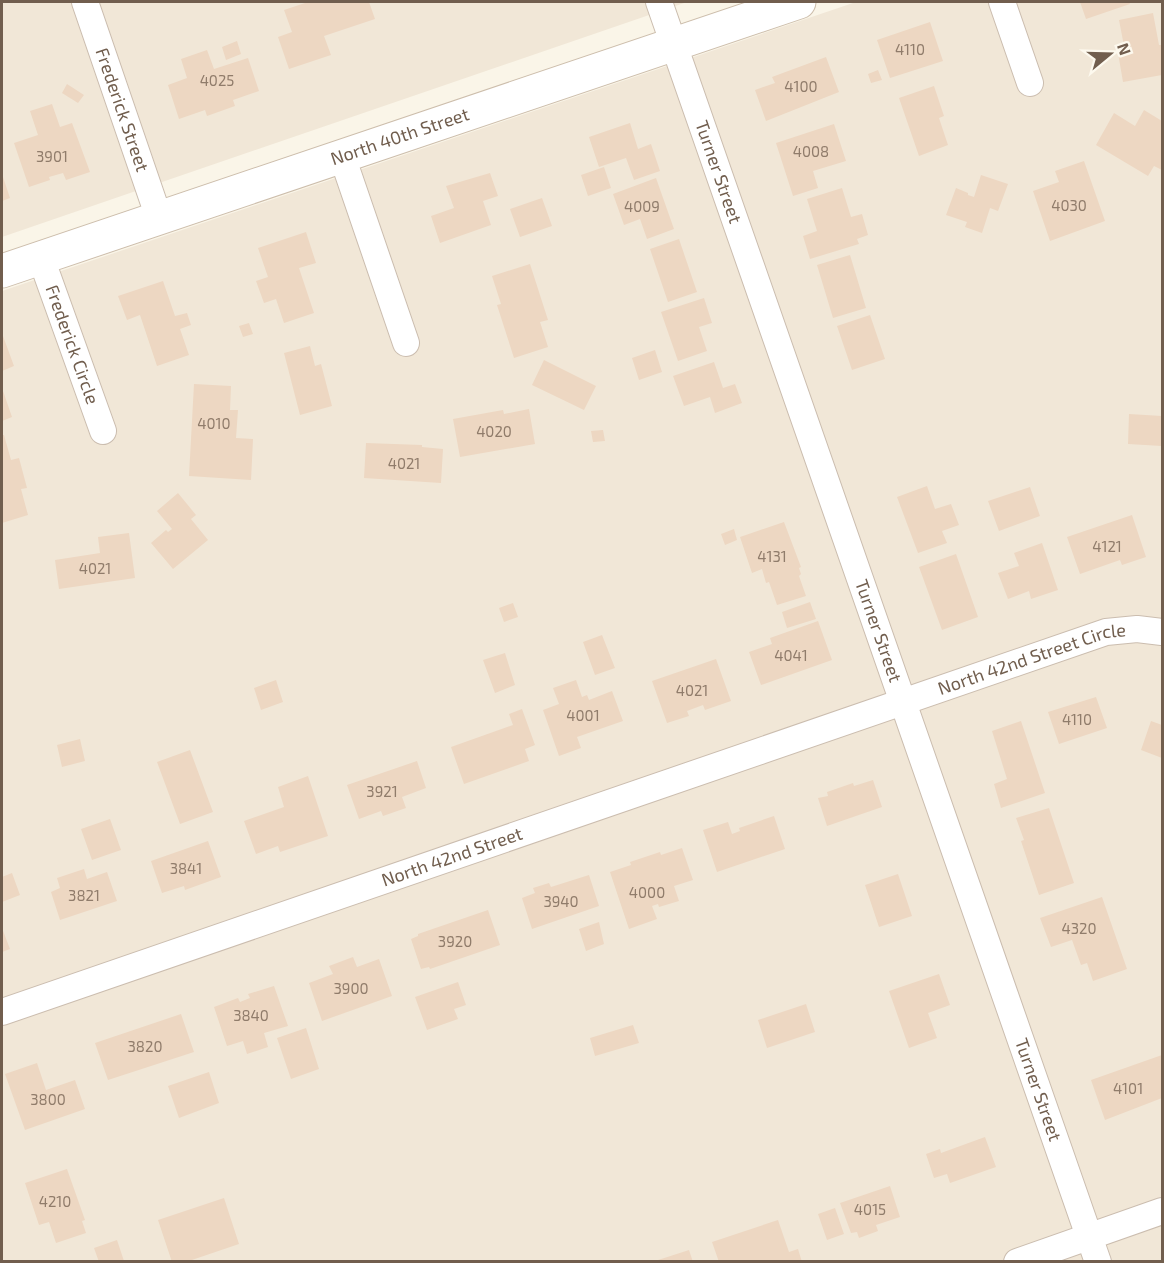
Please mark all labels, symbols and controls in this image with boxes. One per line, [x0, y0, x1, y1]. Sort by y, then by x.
north arrow [1080, 24, 1140, 84]
house number: 4110 [895, 40, 925, 58]
text: N [1114, 40, 1136, 58]
street label: Frederick Street [91, 45, 154, 175]
house number: 4025 [200, 71, 234, 89]
house number: 4100 [784, 77, 818, 95]
street label: North 40th Street [327, 102, 472, 169]
street label: Turner Street [691, 117, 747, 226]
house number: 4008 [793, 142, 829, 160]
house number: 3901 [36, 147, 68, 165]
house number: 4030 [1051, 196, 1087, 214]
house number: 4009 [624, 197, 660, 215]
street label: Frederick Circle [42, 282, 104, 407]
house number: 4010 [197, 414, 231, 432]
house number: 4020 [476, 422, 512, 440]
house number: 4021 [388, 454, 420, 472]
house number: 4121 [1092, 537, 1122, 555]
house number: 4131 [757, 547, 787, 565]
house number: 4021 [79, 559, 111, 577]
street label: Turner Street [851, 576, 907, 685]
street label: North 42nd Street Circle [935, 618, 1127, 699]
house number: 4041 [774, 646, 808, 664]
house number: 4021 [676, 681, 708, 699]
house number: 4001 [566, 706, 600, 724]
house number: 4110 [1062, 710, 1092, 728]
house number: 3921 [366, 782, 398, 800]
street label: North 42nd Street [378, 822, 525, 891]
house number: 3841 [170, 859, 202, 877]
house number: 4000 [629, 883, 665, 901]
house number: 3821 [68, 886, 100, 904]
house number: 3940 [543, 892, 579, 910]
house number: 4320 [1061, 919, 1097, 937]
house number: 3920 [438, 932, 472, 950]
house number: 3900 [333, 979, 369, 997]
house number: 3840 [233, 1006, 269, 1024]
street label: Turner Street [1011, 1035, 1067, 1144]
house number: 3820 [128, 1037, 162, 1055]
house number: 4101 [1113, 1079, 1143, 1097]
house number: 3800 [30, 1090, 66, 1108]
house number: 4210 [39, 1192, 71, 1210]
house number: 4015 [854, 1200, 886, 1218]

